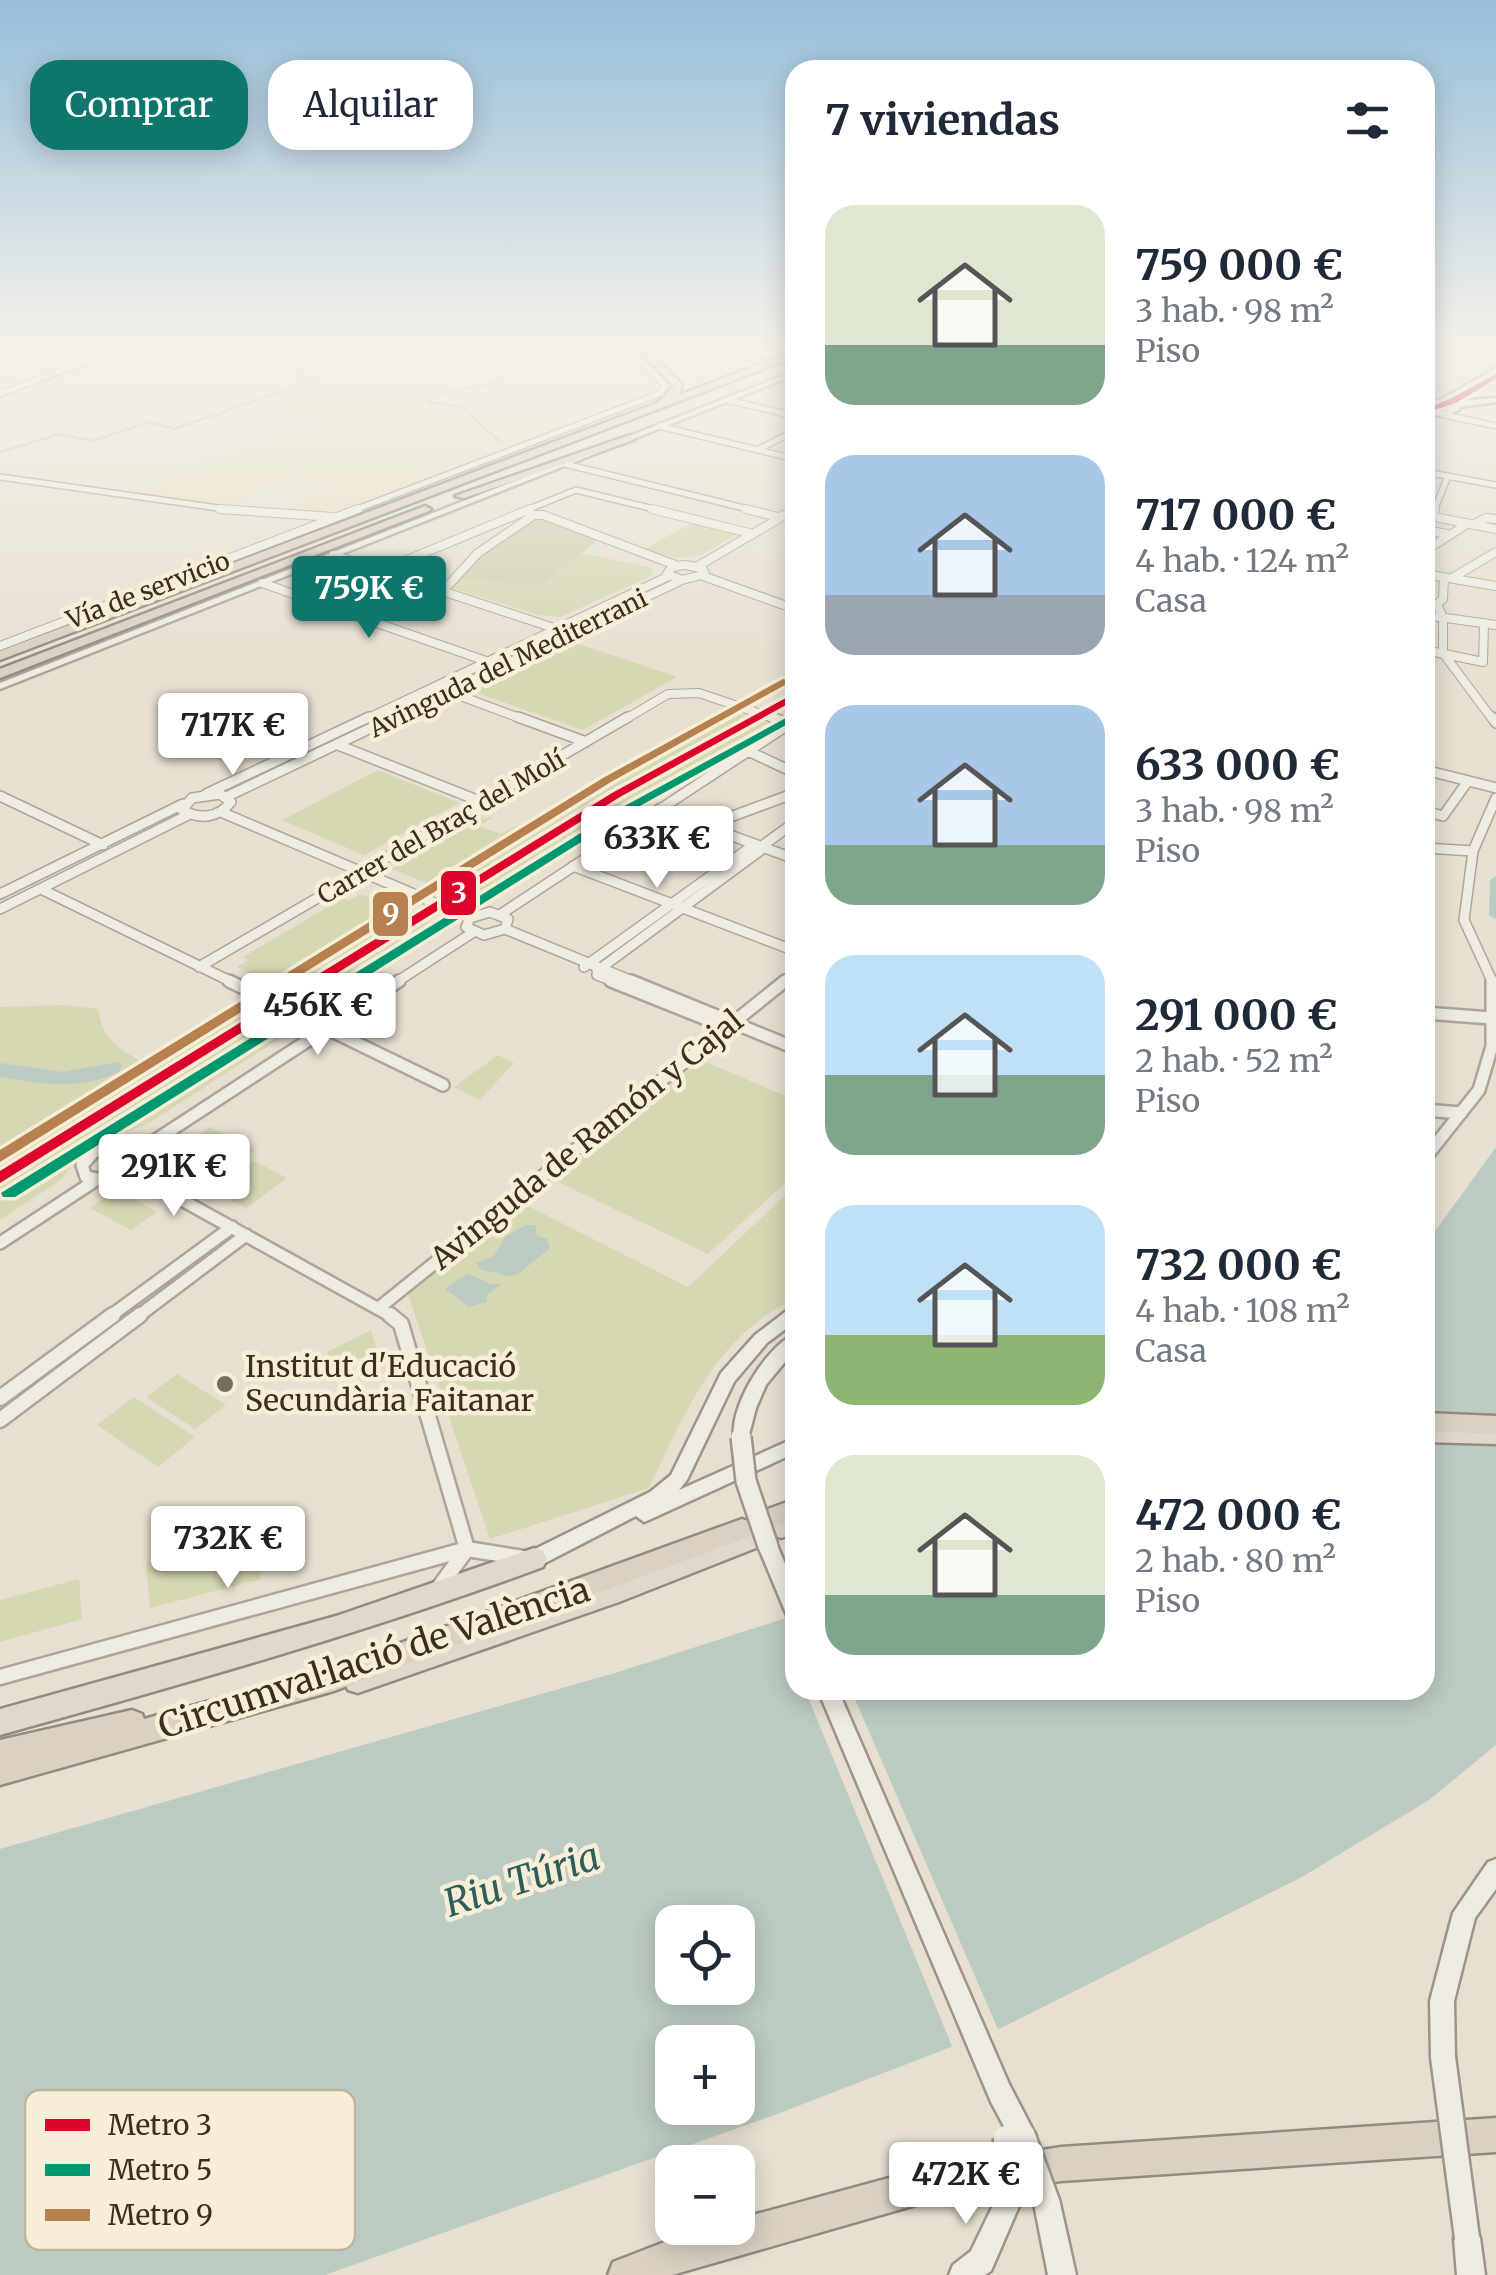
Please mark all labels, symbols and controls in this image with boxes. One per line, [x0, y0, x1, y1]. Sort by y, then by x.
chip: Comprar [30, 60, 248, 150]
chip: Alquilar [268, 60, 473, 150]
icon: filters [1340, 93, 1395, 148]
text: 7 viviendas [825, 94, 1060, 146]
text: 759 000 € [1135, 239, 1343, 291]
icon: home [905, 245, 1025, 365]
text: 3 hab. · 98 m² [1135, 291, 1334, 331]
text: Piso [1135, 331, 1200, 371]
text: 717 000 € [1135, 489, 1336, 541]
icon: home [905, 495, 1025, 615]
text: 4 hab. · 124 m² [1135, 541, 1349, 581]
street label: Vía de servicio [61, 544, 234, 636]
pin: 759K € [288, 556, 450, 641]
text: 759K € [314, 568, 424, 608]
text: Casa [1135, 581, 1207, 621]
street label: Avinguda del Mediterrani [363, 582, 652, 745]
pin: 717K € [152, 693, 314, 778]
text: 717K € [180, 705, 286, 745]
text: 633 000 € [1135, 739, 1340, 791]
street label: Carrer del Braç del Molí [312, 743, 571, 911]
icon: home [905, 745, 1025, 865]
text: 3 hab. · 98 m² [1135, 791, 1334, 831]
pin: 633K € [576, 806, 738, 891]
text: 633K € [603, 818, 711, 858]
text: Piso [1135, 831, 1200, 871]
line badge: 3 [439, 869, 478, 917]
text: 3 [451, 875, 467, 911]
line badge: 9 [371, 890, 410, 938]
text: 9 [382, 896, 400, 932]
pin: 456K € [237, 973, 399, 1058]
text: 456K € [263, 985, 373, 1025]
text: 291 000 € [1135, 989, 1338, 1041]
icon: home [905, 995, 1025, 1115]
street label: Avinguda de Ramón y Cajal [422, 1001, 750, 1278]
text: 2 hab. · 52 m² [1135, 1041, 1333, 1081]
text: Piso [1135, 1081, 1200, 1121]
pin: 291K € [93, 1134, 255, 1219]
text: 291K € [121, 1146, 227, 1186]
text: 732 000 € [1135, 1239, 1342, 1291]
icon: home [905, 1245, 1025, 1365]
text: 4 hab. · 108 m² [1135, 1291, 1350, 1331]
text: Casa [1135, 1331, 1207, 1371]
place label: Institut d'Educació Secundària Faitanar [245, 1347, 534, 1419]
marker: Institut d'Educació Secundària Faitanar [214, 1373, 236, 1395]
text: 472 000 € [1135, 1489, 1342, 1541]
icon: home [905, 1495, 1025, 1615]
pin: 732K € [147, 1506, 309, 1591]
text: 732K € [173, 1518, 283, 1558]
text: 2 hab. · 80 m² [1135, 1541, 1336, 1581]
street label: Circumval·lació de València [153, 1567, 595, 1749]
text: Piso [1135, 1581, 1200, 1621]
water label: Riu Túria [438, 1832, 606, 1927]
map controls [655, 1905, 755, 2245]
button: locate [655, 1905, 755, 2005]
button: + [655, 2025, 755, 2125]
legend [25, 2090, 355, 2250]
text: Metro 3 [108, 2107, 212, 2143]
pin: 472K € [885, 2142, 1047, 2227]
button: − [655, 2145, 755, 2245]
text: Metro 5 [108, 2152, 212, 2188]
text: 472K € [911, 2154, 1021, 2194]
text: Metro 9 [108, 2197, 213, 2233]

